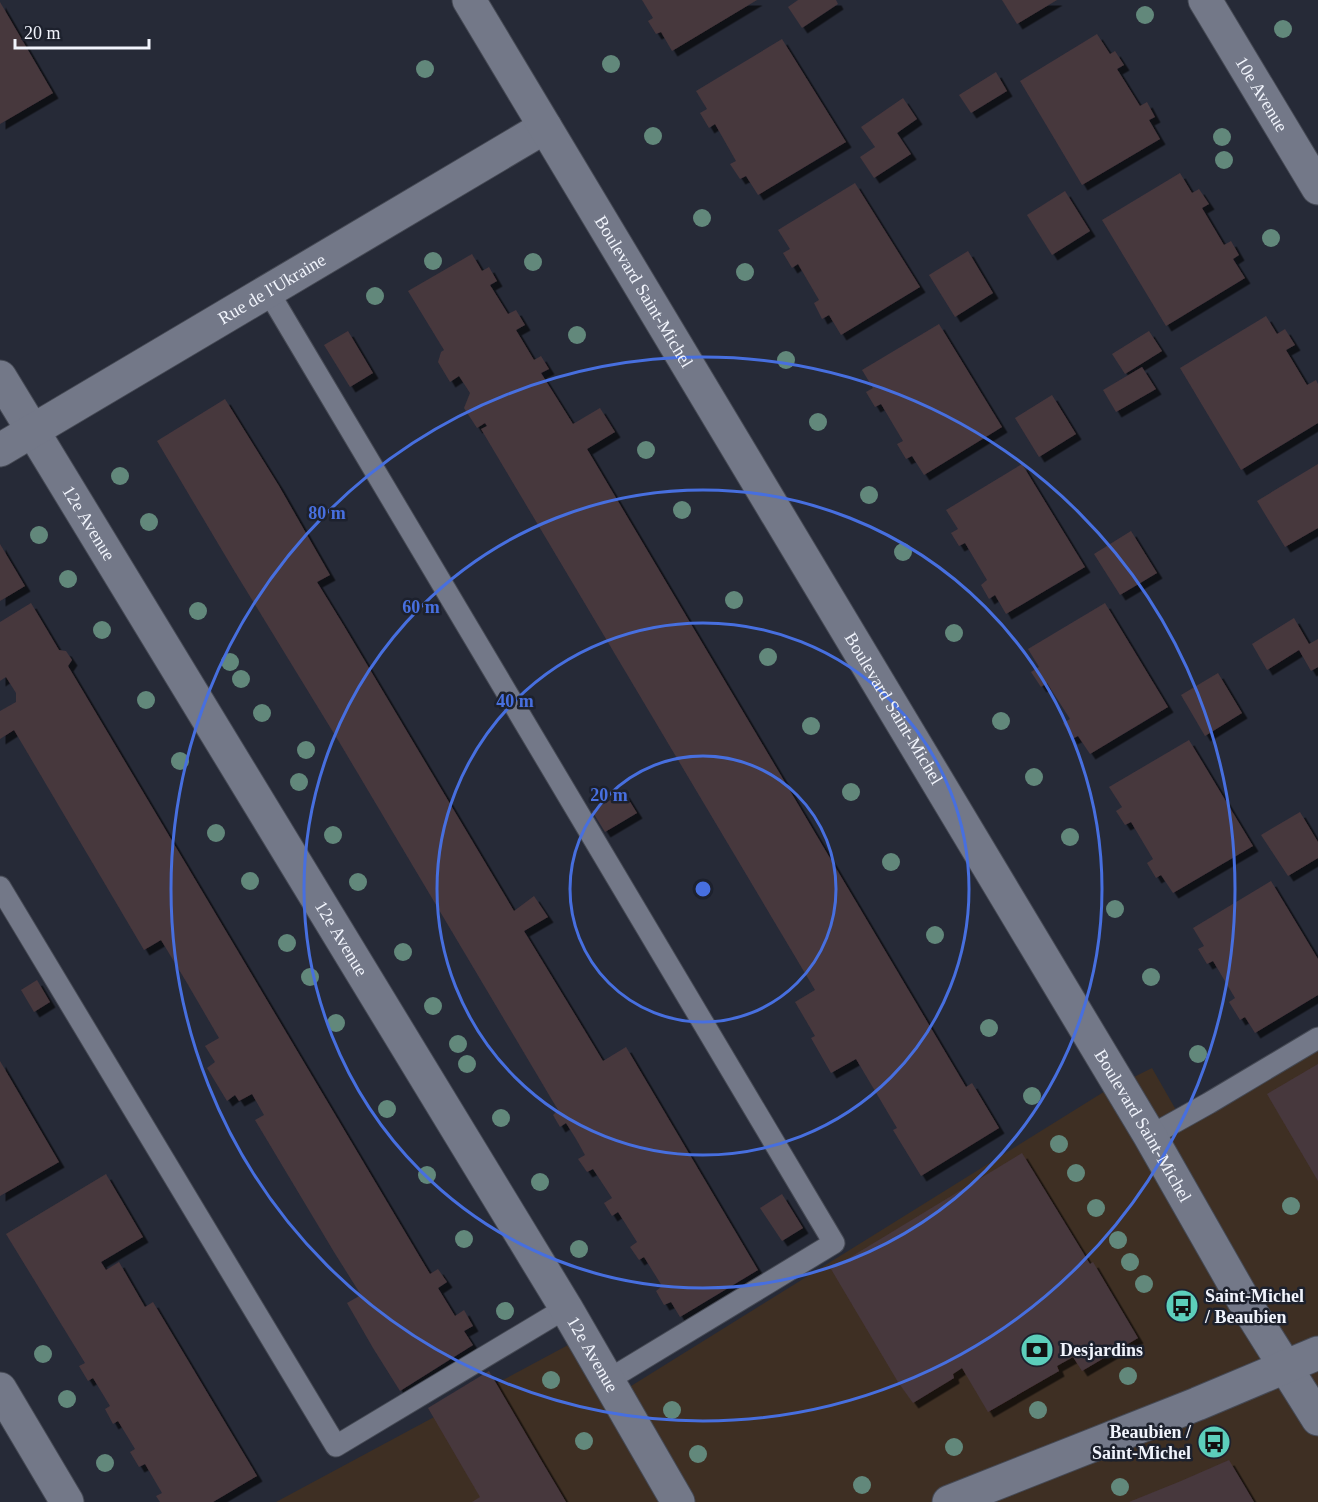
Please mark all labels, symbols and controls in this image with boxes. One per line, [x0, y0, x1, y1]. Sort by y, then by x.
scale bar [15, 12, 148, 50]
text: 20 m [24, 23, 61, 43]
street label: 10e Avenue [1231, 53, 1292, 136]
street label: Boulevard Saint-Michel [591, 212, 697, 371]
street label: Rue de l'Ukraine [215, 249, 329, 328]
street label: 12e Avenue [58, 482, 119, 564]
text: 80 m [308, 503, 346, 523]
text: 60 m [402, 597, 440, 617]
street label: Boulevard Saint-Michel [840, 629, 947, 788]
text: 40 m [496, 691, 534, 711]
text: 20 m [590, 785, 628, 805]
centre of rings [693, 879, 713, 899]
street label: 12e Avenue [311, 897, 372, 980]
street label: Boulevard Saint-Michel [1090, 1046, 1195, 1206]
place label: Saint-Michel / Beaubien [1204, 1286, 1304, 1327]
bus stop icon: Saint-Michel / Beaubien [1164, 1288, 1200, 1324]
street label: 12e Avenue [563, 1313, 622, 1396]
bank icon: Desjardins [1019, 1332, 1055, 1368]
place label: Desjardins [1060, 1340, 1143, 1360]
place label: Beaubien / Saint-Michel [1092, 1422, 1192, 1463]
bus stop icon: Beaubien / Saint-Michel [1196, 1424, 1232, 1460]

